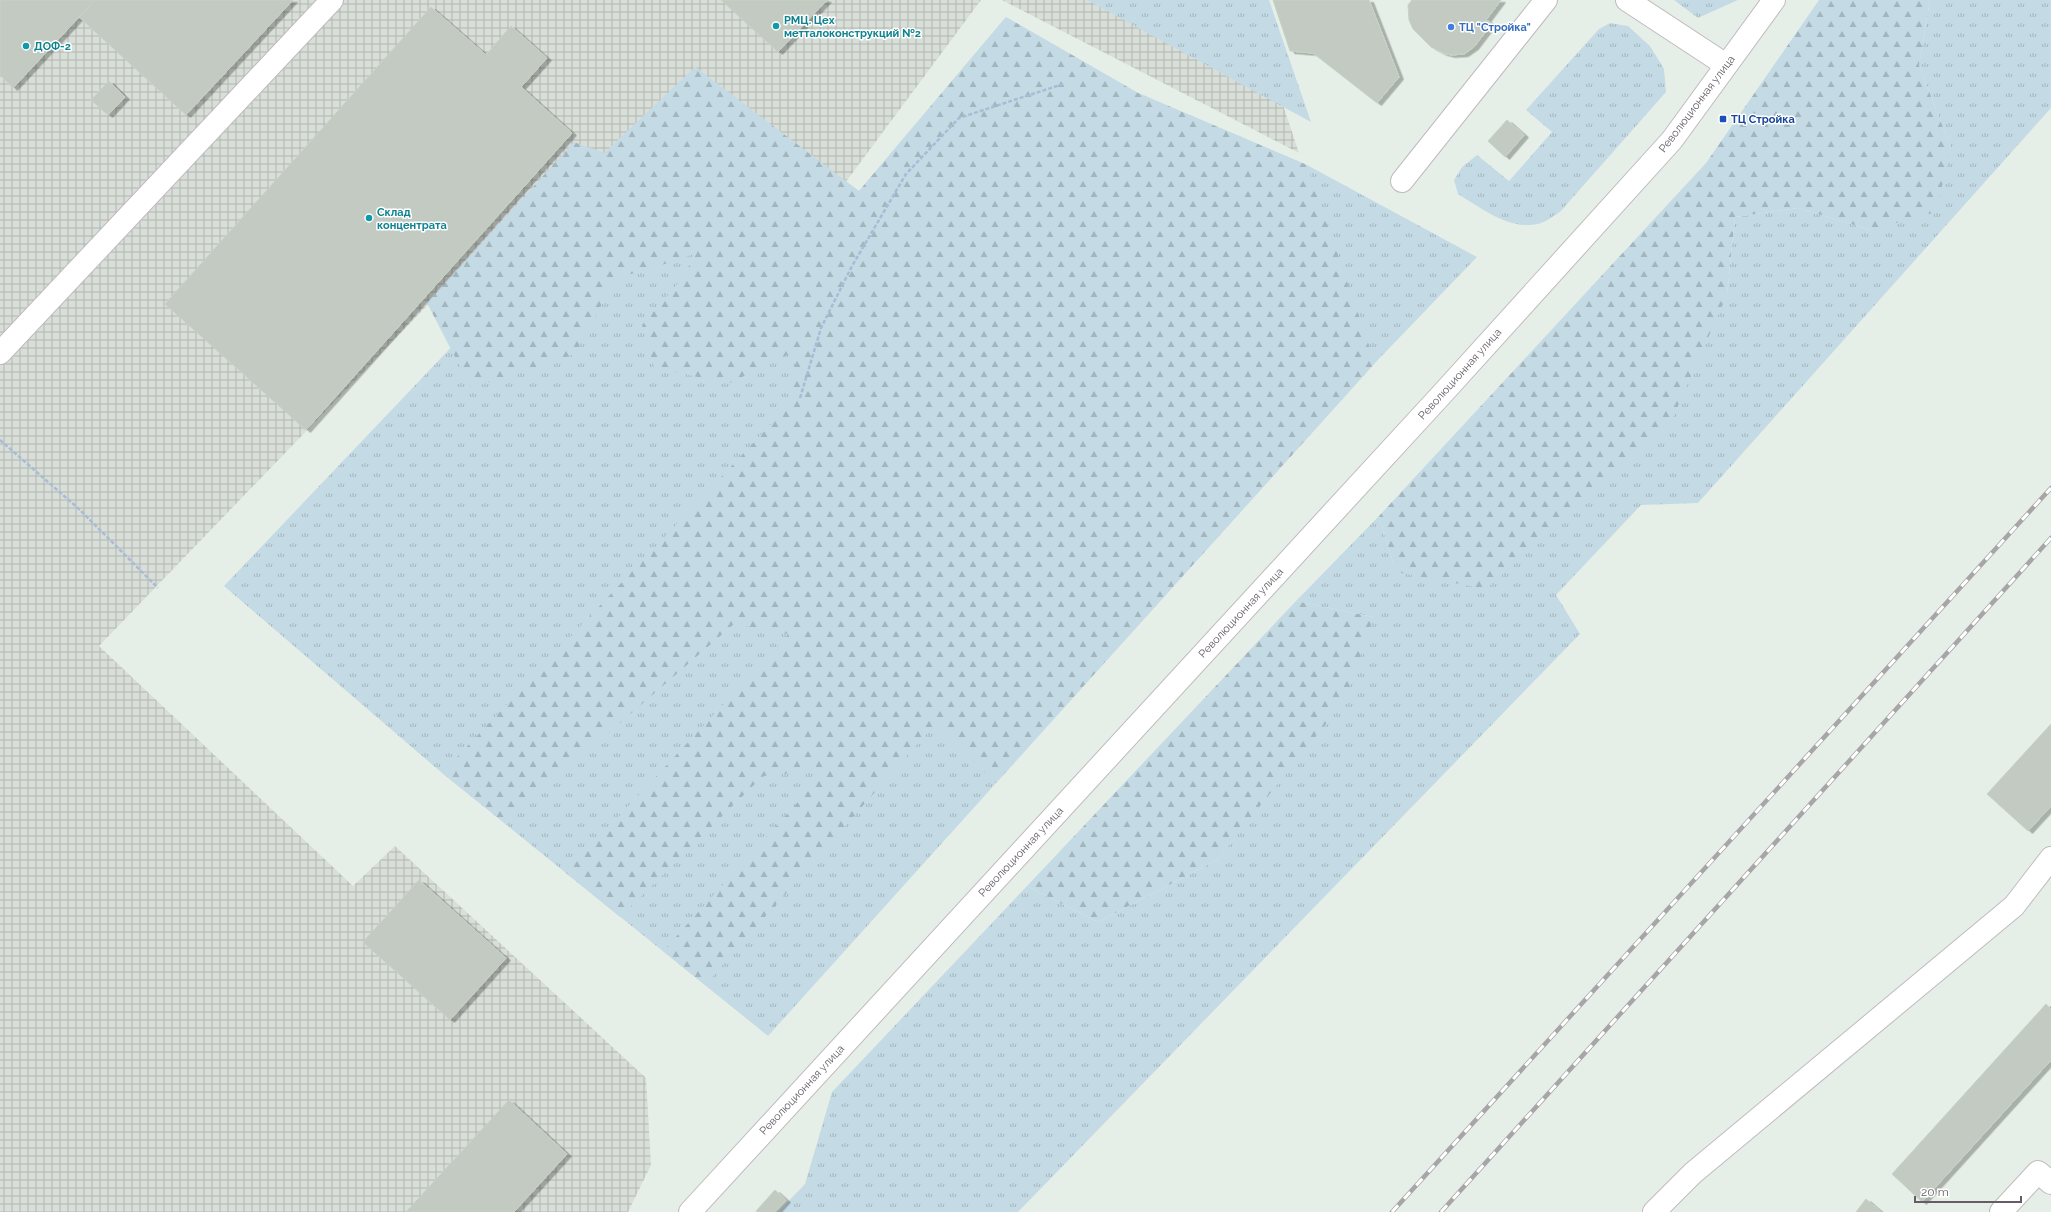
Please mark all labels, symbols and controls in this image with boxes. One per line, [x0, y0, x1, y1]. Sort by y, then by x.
place label: РМЦ. Цех метталоконструкций №2 [784, 14, 921, 40]
marker: РМЦ. Цех метталоконструкций №2 [771, 21, 781, 31]
place label: ТЦ "Стройка" [1459, 21, 1531, 34]
marker: ТЦ "Стройка" [1446, 22, 1456, 32]
place label: ДОФ-2 [34, 40, 71, 53]
marker: ДОФ-2 [21, 41, 31, 51]
street label: Революционная улица [1656, 53, 1738, 155]
place label: ТЦ Стройка [1731, 113, 1795, 126]
marker: ТЦ Стройка [1718, 114, 1728, 124]
place label: Склад концентрата [377, 206, 447, 232]
marker: Склад концентрата [364, 213, 374, 223]
street label: Революционная улица [1416, 326, 1504, 422]
street label: Революционная улица [1196, 565, 1286, 661]
street label: Революционная улица [976, 804, 1066, 900]
street label: Революционная улица [757, 1042, 847, 1138]
scale bar [1915, 1178, 2021, 1204]
text: 20 m [1921, 1185, 1949, 1199]

